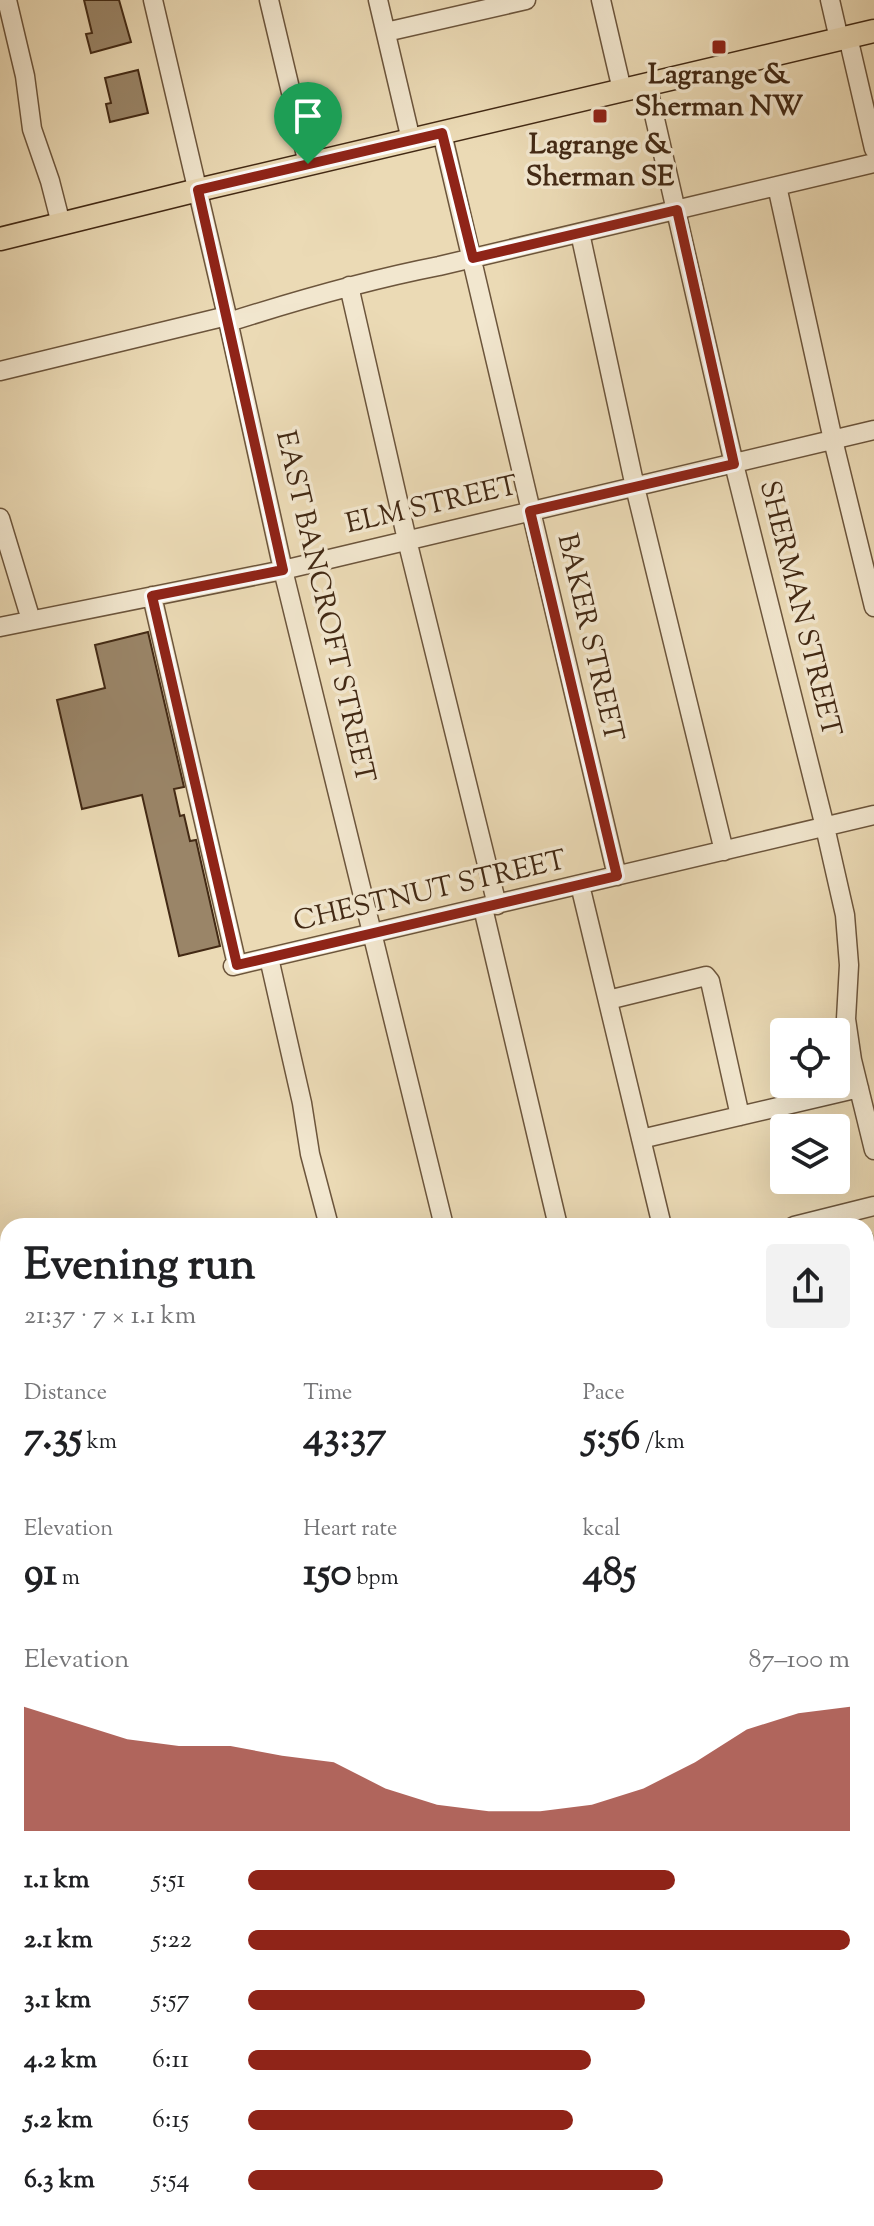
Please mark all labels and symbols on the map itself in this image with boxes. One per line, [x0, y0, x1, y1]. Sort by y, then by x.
marker: Lagrange & Sherman NW [710, 38, 728, 56]
place label: Lagrange & Sherman NW [635, 56, 804, 128]
pin [274, 82, 342, 164]
marker: Lagrange & Sherman SE [591, 107, 609, 125]
place label: Lagrange & Sherman SE [526, 126, 674, 198]
street label: EAST BANCROFT STREET [264, 427, 384, 787]
street label: ELM STREET [342, 467, 522, 545]
street label: SHERMAN STREET [748, 477, 850, 742]
street label: BAKER STREET [546, 530, 632, 746]
street label: CHESTNUT STREET [290, 841, 571, 943]

